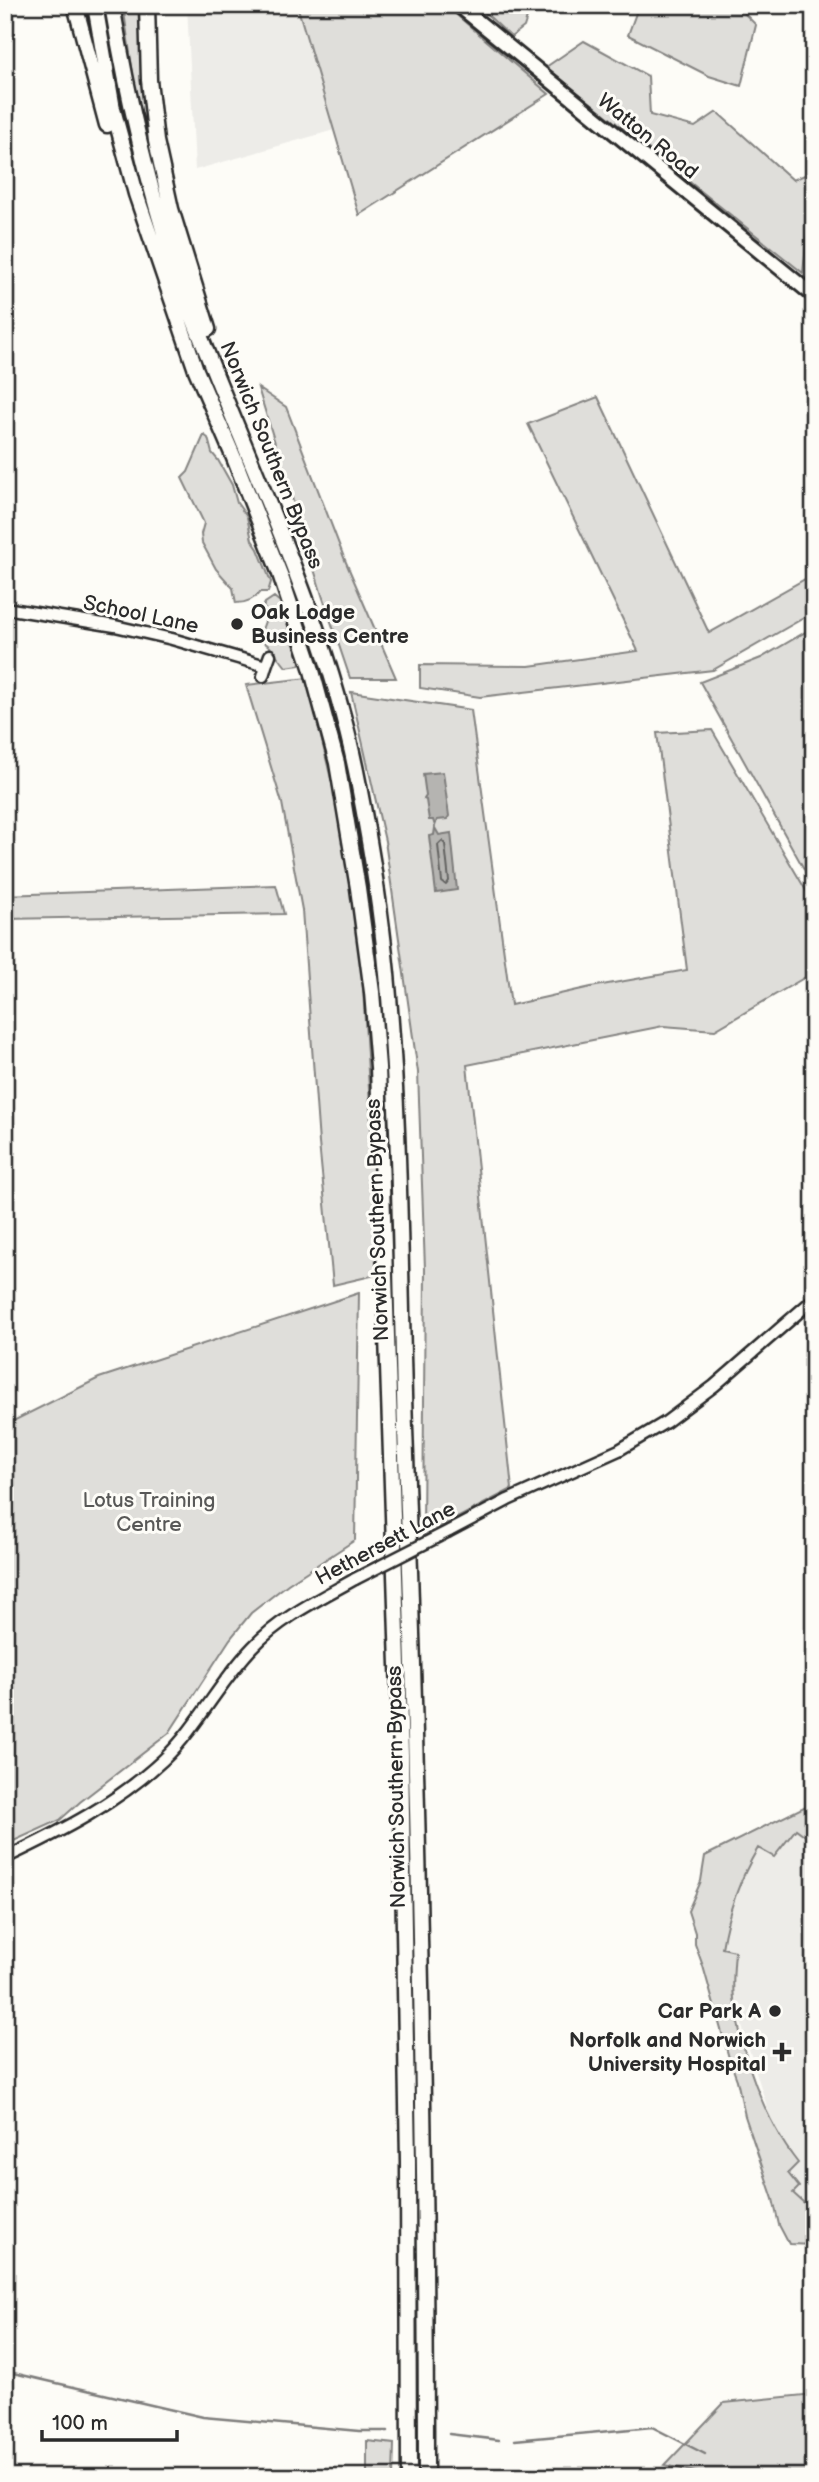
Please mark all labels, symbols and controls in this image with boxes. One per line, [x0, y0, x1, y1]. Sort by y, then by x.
street label: Watton Road [592, 88, 703, 185]
street label: Norwich Southern Bypass [214, 338, 329, 572]
street label: School Lane [81, 590, 201, 639]
place label: Oak Lodge Business Centre [251, 600, 409, 649]
marker: Oak Lodge Business Centre [229, 616, 245, 632]
street label: Norwich Southern Bypass [361, 1098, 394, 1342]
park label: Lotus Training Centre [83, 1488, 215, 1537]
street label: Hethersett Lane [311, 1496, 460, 1591]
street label: Norwich Southern Bypass [382, 1665, 411, 1909]
place label: Car Park A [658, 1999, 761, 2024]
marker: Car Park A [767, 2003, 783, 2019]
place label: Norfolk and Norwich University Hospital [569, 2028, 766, 2077]
marker: Norfolk and Norwich University Hospital [772, 2042, 792, 2062]
scale bar [42, 2398, 177, 2442]
text: 100 m [52, 2411, 108, 2436]

